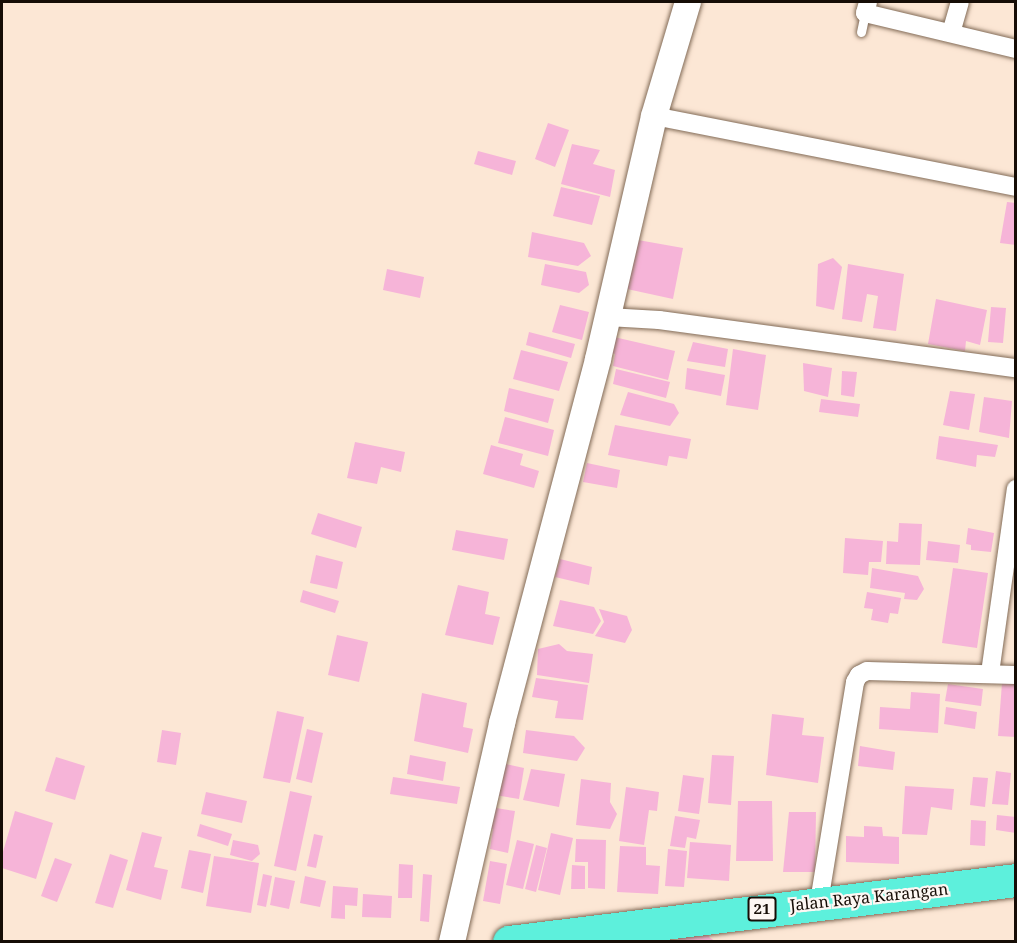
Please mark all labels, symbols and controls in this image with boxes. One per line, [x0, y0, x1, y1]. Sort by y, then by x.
street label: Jalan Raya Karangan [789, 879, 949, 915]
road number: 21 [747, 897, 777, 921]

